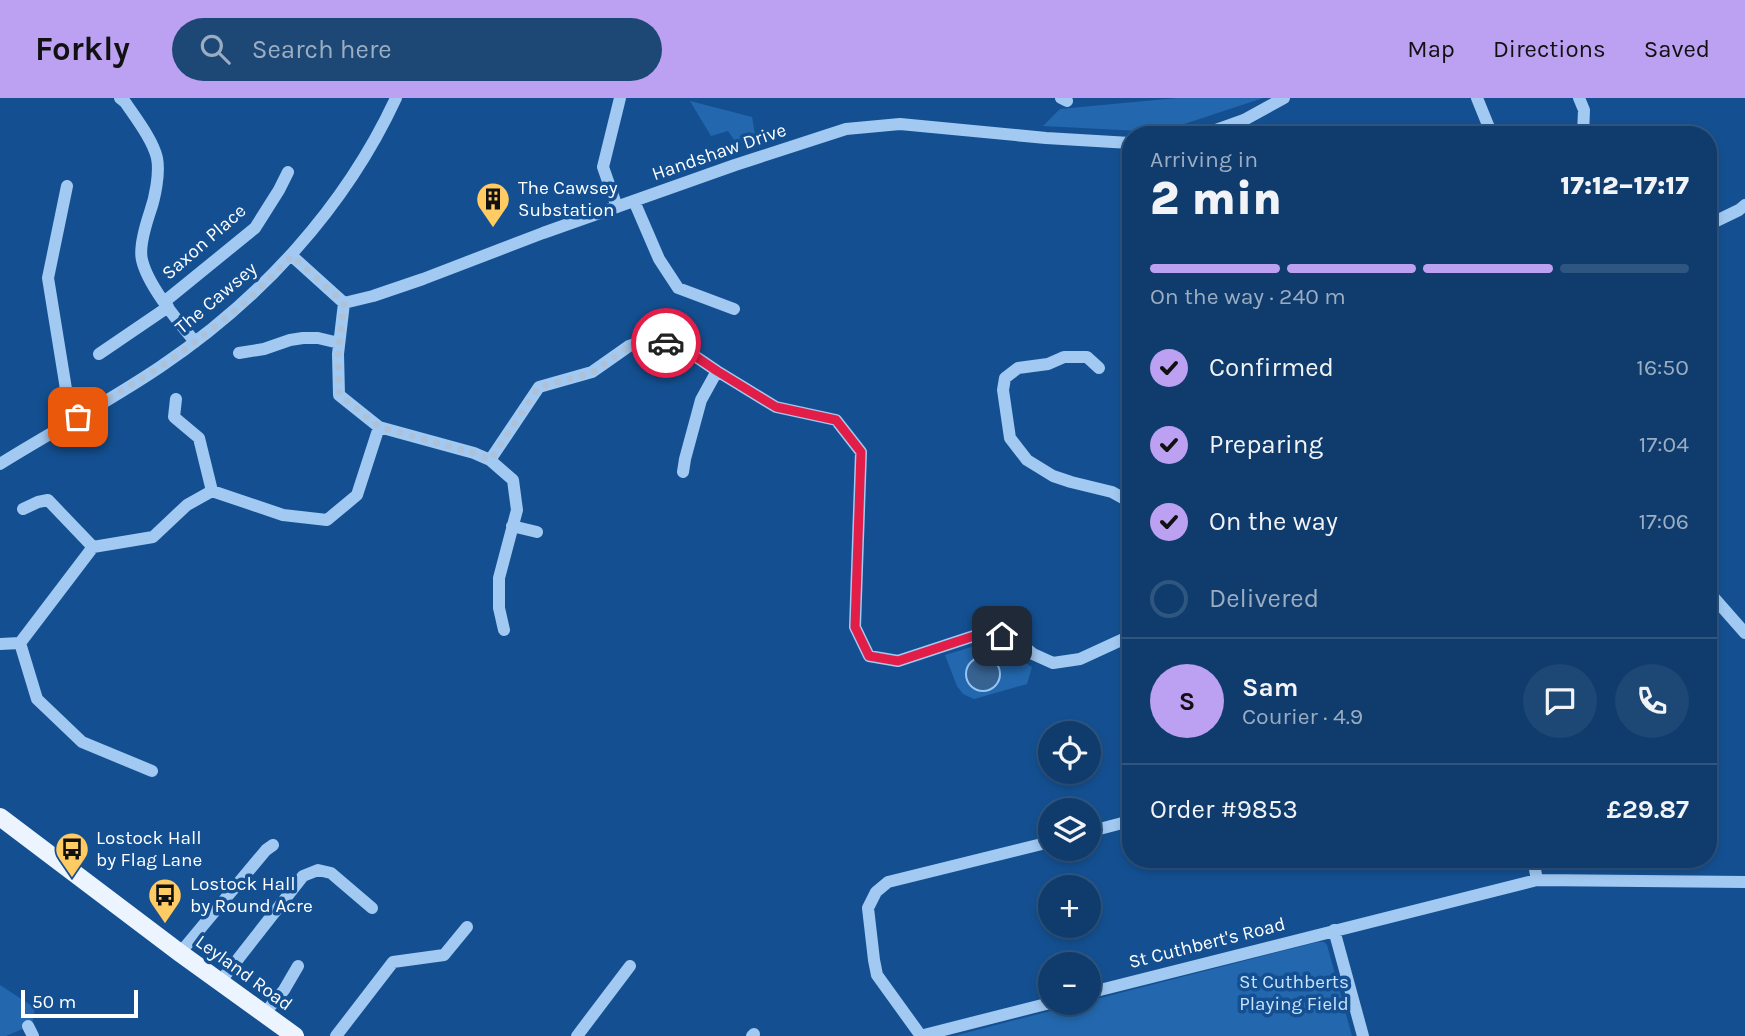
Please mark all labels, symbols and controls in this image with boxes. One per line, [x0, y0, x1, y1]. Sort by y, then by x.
search box [172, 18, 662, 81]
text: Forkly [35, 30, 130, 68]
icon: search [196, 30, 234, 68]
text: Search here [252, 34, 392, 65]
text: Map [1407, 35, 1455, 63]
text: Directions [1493, 35, 1606, 63]
text: Saved [1644, 35, 1710, 63]
street label: Handshaw Drive [649, 119, 789, 185]
text: Arriving in [1150, 146, 1258, 173]
text: 17:12–17:17 [1560, 170, 1689, 201]
text: 2 min [1150, 172, 1282, 226]
place label: The Cawsey Substation [518, 177, 618, 221]
building icon: The Cawsey Substation [474, 180, 512, 229]
street label: Saxon Place [158, 200, 250, 284]
street label: The Cawsey [171, 257, 261, 338]
text: On the way · 240 m [1150, 283, 1346, 310]
courier [631, 308, 701, 378]
icon: car [647, 324, 685, 362]
icon: check [1150, 349, 1188, 387]
text: Confirmed [1209, 352, 1334, 383]
text: 16:50 [1636, 354, 1689, 381]
pin [48, 387, 108, 447]
icon: bag [59, 398, 97, 436]
icon: check [1150, 426, 1188, 464]
text: Preparing [1209, 429, 1323, 460]
text: 17:04 [1639, 431, 1689, 458]
icon: check [1150, 503, 1188, 541]
text: On the way [1209, 506, 1338, 537]
text: 17:06 [1638, 508, 1689, 535]
text: Delivered [1209, 583, 1319, 614]
pin [972, 606, 1032, 666]
icon: home [983, 617, 1021, 655]
button: chat [1523, 664, 1597, 738]
button: phone [1615, 664, 1689, 738]
text: Sam [1242, 672, 1298, 703]
text: S [1179, 686, 1195, 717]
text: Courier · 4.9 [1242, 703, 1363, 730]
map controls [1038, 721, 1101, 1015]
button: locate [1038, 721, 1101, 784]
text: Order #9853 [1150, 794, 1298, 825]
text: £29.87 [1606, 794, 1689, 825]
button: layers [1038, 798, 1101, 861]
place label: Lostock Hall by Flag Lane [96, 827, 202, 871]
bus stop icon: Lostock Hall by Flag Lane [53, 830, 91, 879]
place label: Lostock Hall by Round Acre [190, 873, 313, 917]
button: + [1038, 875, 1101, 938]
bus stop icon: Lostock Hall by Round Acre [146, 876, 184, 925]
street label: St Cuthbert's Road [1126, 913, 1288, 973]
street label: Leyland Road [191, 931, 297, 1015]
button: − [1038, 952, 1101, 1015]
park label: St Cuthberts Playing Field [1239, 971, 1349, 1015]
scale bar [21, 987, 138, 1019]
text: 50 m [32, 991, 76, 1013]

